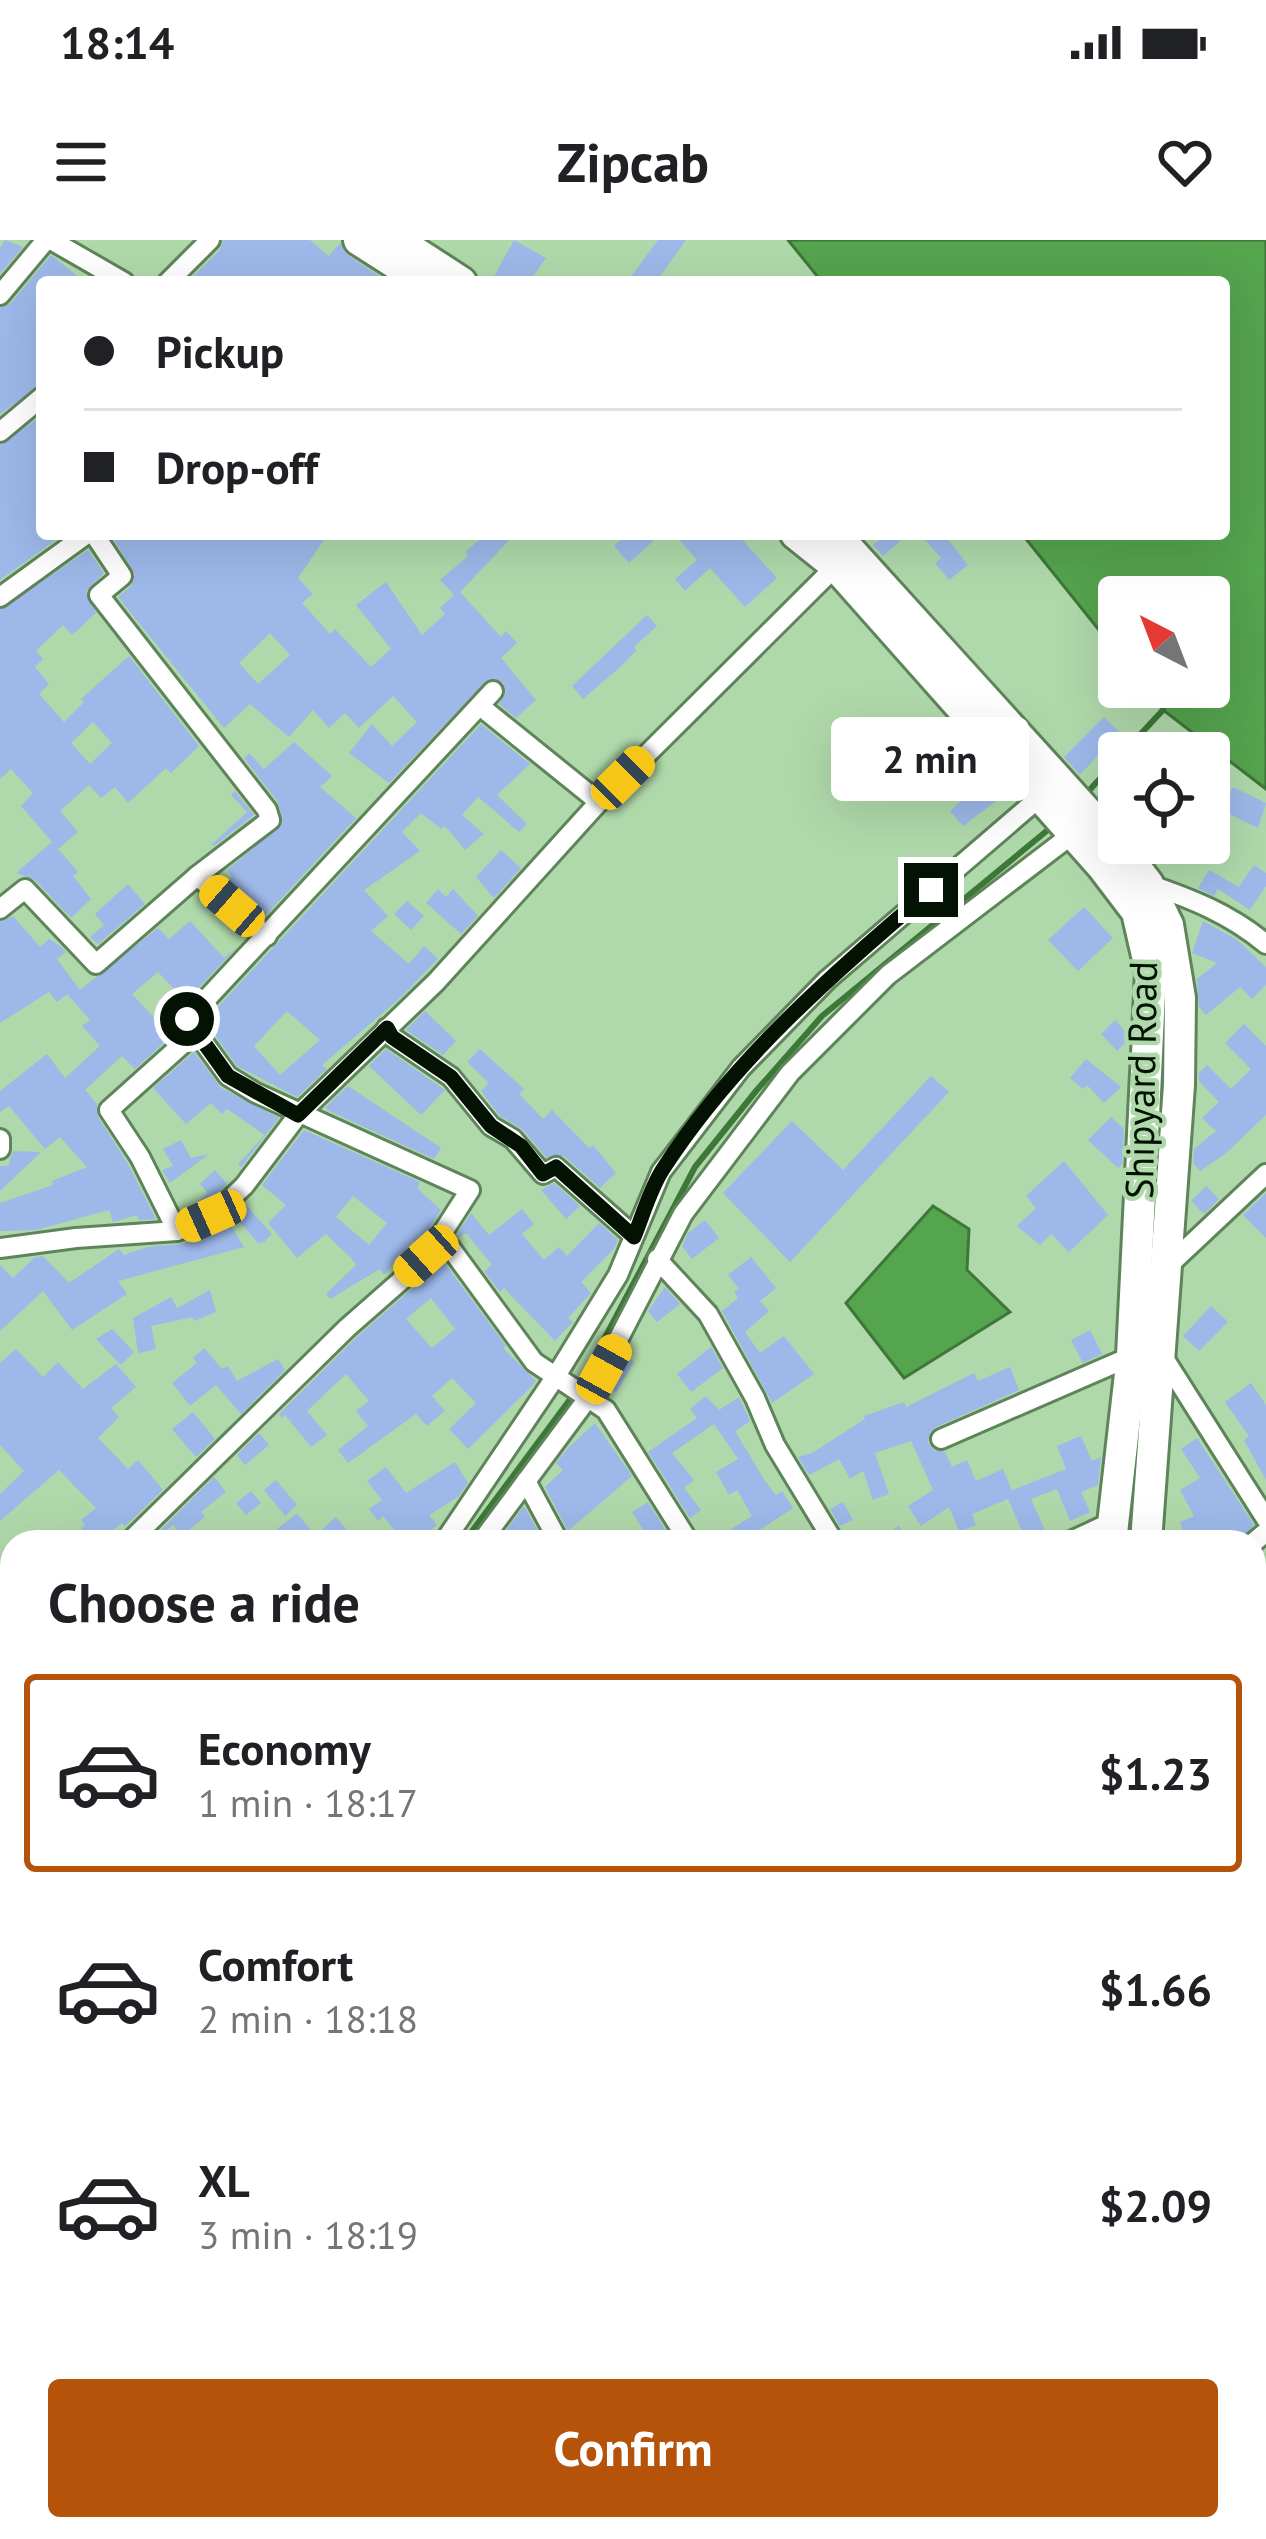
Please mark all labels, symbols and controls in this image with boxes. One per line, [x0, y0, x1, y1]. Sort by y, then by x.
text: 18:14 [60, 13, 174, 71]
text: Zipcab [557, 127, 709, 197]
icon: menu [48, 129, 114, 195]
icon: heart [1152, 129, 1218, 195]
text: Pickup [156, 322, 284, 380]
text: Drop-off [156, 438, 318, 496]
north arrow [1098, 576, 1230, 708]
map controls [1098, 576, 1230, 864]
callout: 2 min [832, 716, 1030, 800]
button: locate [1098, 732, 1230, 864]
text: 2 min [882, 733, 978, 784]
car [585, 740, 661, 816]
route end [904, 863, 958, 917]
car [193, 869, 271, 943]
street label: Shipyard Road [1113, 961, 1168, 1199]
route start [160, 992, 214, 1046]
car [171, 1185, 251, 1247]
car [387, 1219, 465, 1293]
car [571, 1329, 637, 1409]
text: Choose a ride [48, 1567, 360, 1637]
icon: car [54, 1719, 162, 1827]
text: Economy [198, 1719, 371, 1777]
text: $1.23 [1099, 1744, 1212, 1802]
text: 1 min · 18:17 [198, 1777, 418, 1828]
icon: car [54, 1935, 162, 2043]
text: Comfort [198, 1935, 353, 1993]
text: $1.66 [1099, 1960, 1212, 2018]
text: 2 min · 18:18 [198, 1993, 418, 2044]
icon: car [54, 2151, 162, 2259]
text: XL [198, 2151, 250, 2209]
text: $2.09 [1099, 2176, 1212, 2234]
text: 3 min · 18:19 [198, 2209, 418, 2260]
button: Confirm [48, 2379, 1218, 2517]

